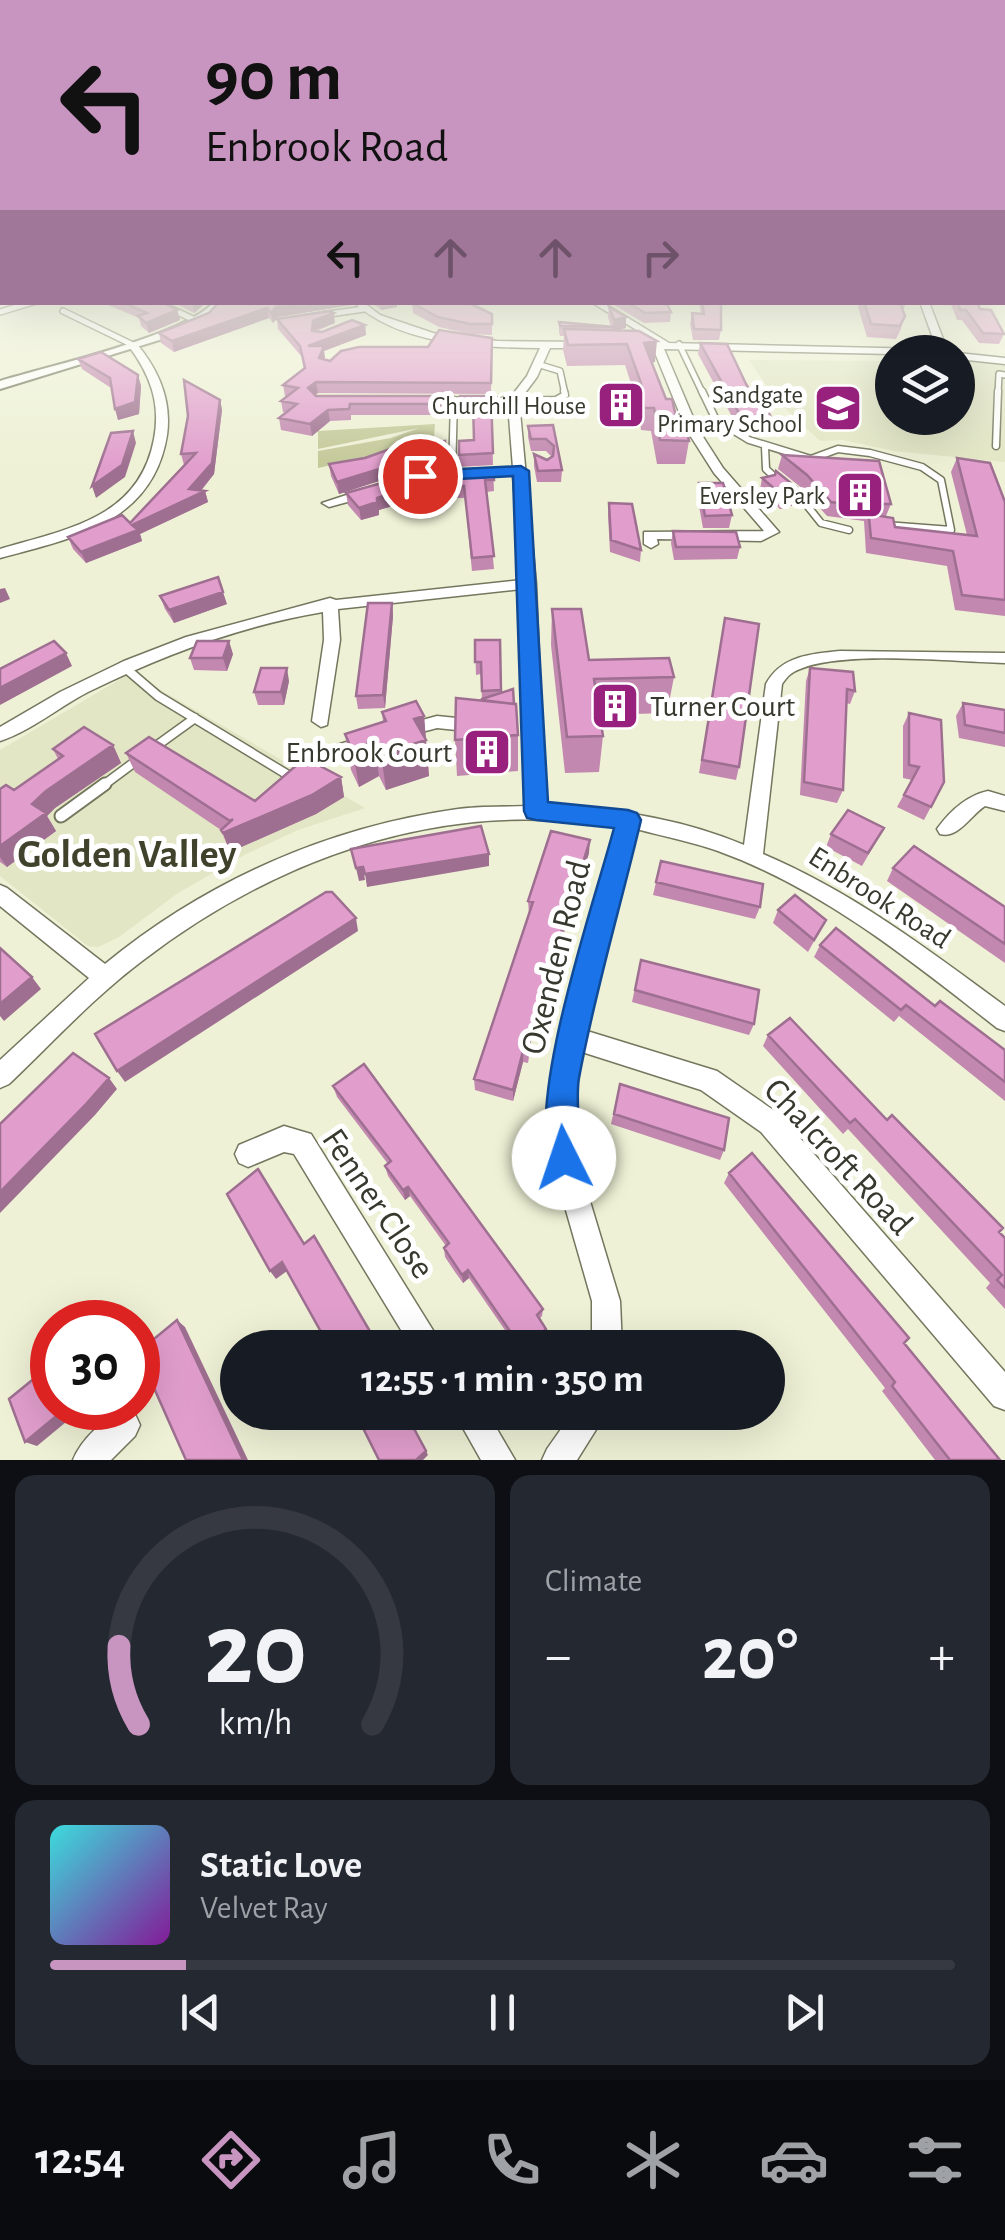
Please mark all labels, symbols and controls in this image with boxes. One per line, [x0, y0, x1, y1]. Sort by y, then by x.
icon: left [40, 40, 170, 170]
text: 90 m [205, 43, 342, 113]
text: Enbrook Road [205, 125, 448, 170]
icon: left [318, 230, 373, 285]
icon: ahead [423, 230, 478, 285]
icon: ahead [528, 230, 583, 285]
icon: right [633, 230, 688, 285]
map controls [875, 335, 975, 435]
button: layers [875, 335, 975, 435]
building icon: Churchill House [595, 379, 647, 431]
school or university icon: Sandgate Primary School [812, 382, 864, 434]
place label: Sandgate Primary School [657, 383, 803, 437]
place label: Churchill House [432, 394, 586, 419]
pin [378, 434, 463, 519]
icon: arrive [393, 449, 448, 504]
building icon: Eversley Park [834, 469, 886, 521]
place label: Eversley Park [699, 484, 826, 509]
building icon: Turner Court [589, 680, 641, 732]
place label: Turner Court [650, 692, 796, 722]
building icon: Enbrook Court [461, 726, 513, 778]
place label: Enbrook Court [286, 738, 452, 768]
district label: Golden Valley [18, 835, 237, 875]
street label: Enbrook Road [803, 841, 956, 955]
street label: Oxenden Road [515, 857, 597, 1058]
street label: Chalcroft Road [757, 1072, 919, 1242]
position arrow [512, 1106, 616, 1210]
street label: Fenner Close [315, 1123, 440, 1285]
speed limit sign: 30 [30, 1300, 160, 1430]
text: 12:55 · 1 min · 350 m [361, 1361, 644, 1399]
text: Climate [545, 1565, 642, 1597]
text: 20 [203, 1599, 307, 1703]
text: 20° [702, 1618, 798, 1693]
text: − [545, 1629, 571, 1684]
text: + [929, 1629, 955, 1684]
text: km/h [218, 1705, 292, 1741]
text: Static Love [200, 1847, 362, 1885]
text: Velvet Ray [200, 1892, 328, 1924]
icon: previous [173, 1985, 228, 2040]
icon: pause [475, 1985, 530, 2040]
icon: next [777, 1985, 832, 2040]
icon: directions [196, 2125, 266, 2195]
icon: music [337, 2125, 407, 2195]
icon: phone [477, 2125, 547, 2195]
icon: climate [618, 2125, 688, 2195]
icon: car [759, 2125, 829, 2195]
icon: filters [900, 2125, 970, 2195]
text: 12:54 [35, 2137, 125, 2182]

